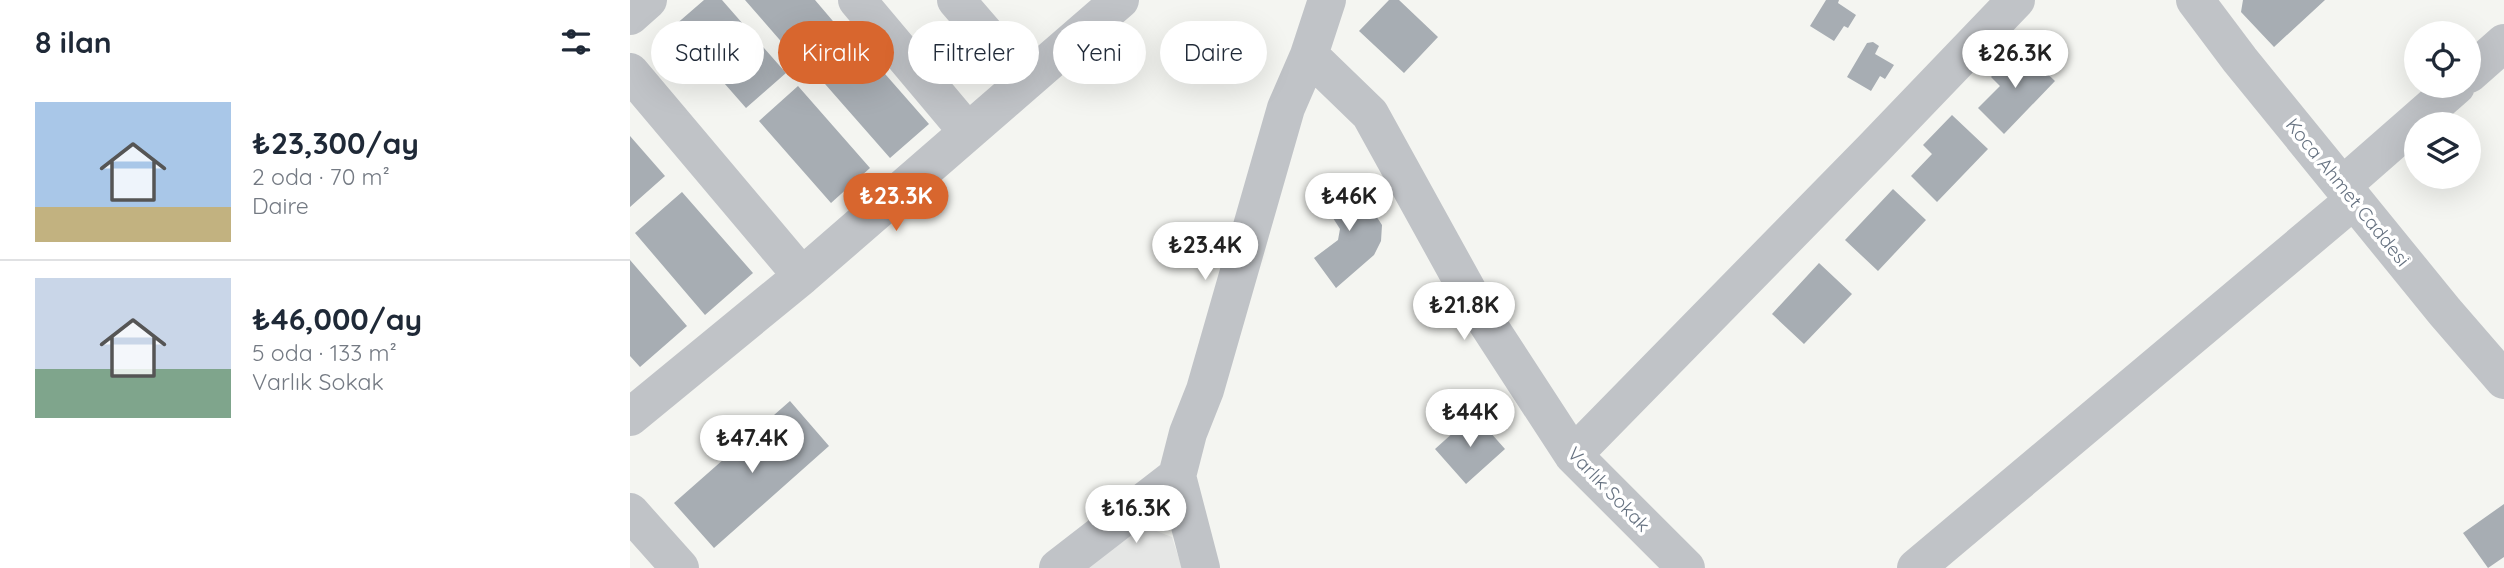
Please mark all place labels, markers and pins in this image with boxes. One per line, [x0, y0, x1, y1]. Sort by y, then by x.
pin: ₺26.3K [1958, 31, 2072, 90]
pin: ₺23.3K [839, 174, 953, 233]
pin: ₺46K [1308, 174, 1390, 233]
pin: ₺23.4K [1148, 222, 1262, 282]
pin: ₺21.8K [1407, 282, 1521, 342]
pin: ₺44K [1429, 390, 1511, 449]
pin: ₺47.4K [695, 416, 809, 475]
pin: ₺16.3K [1079, 486, 1193, 545]

